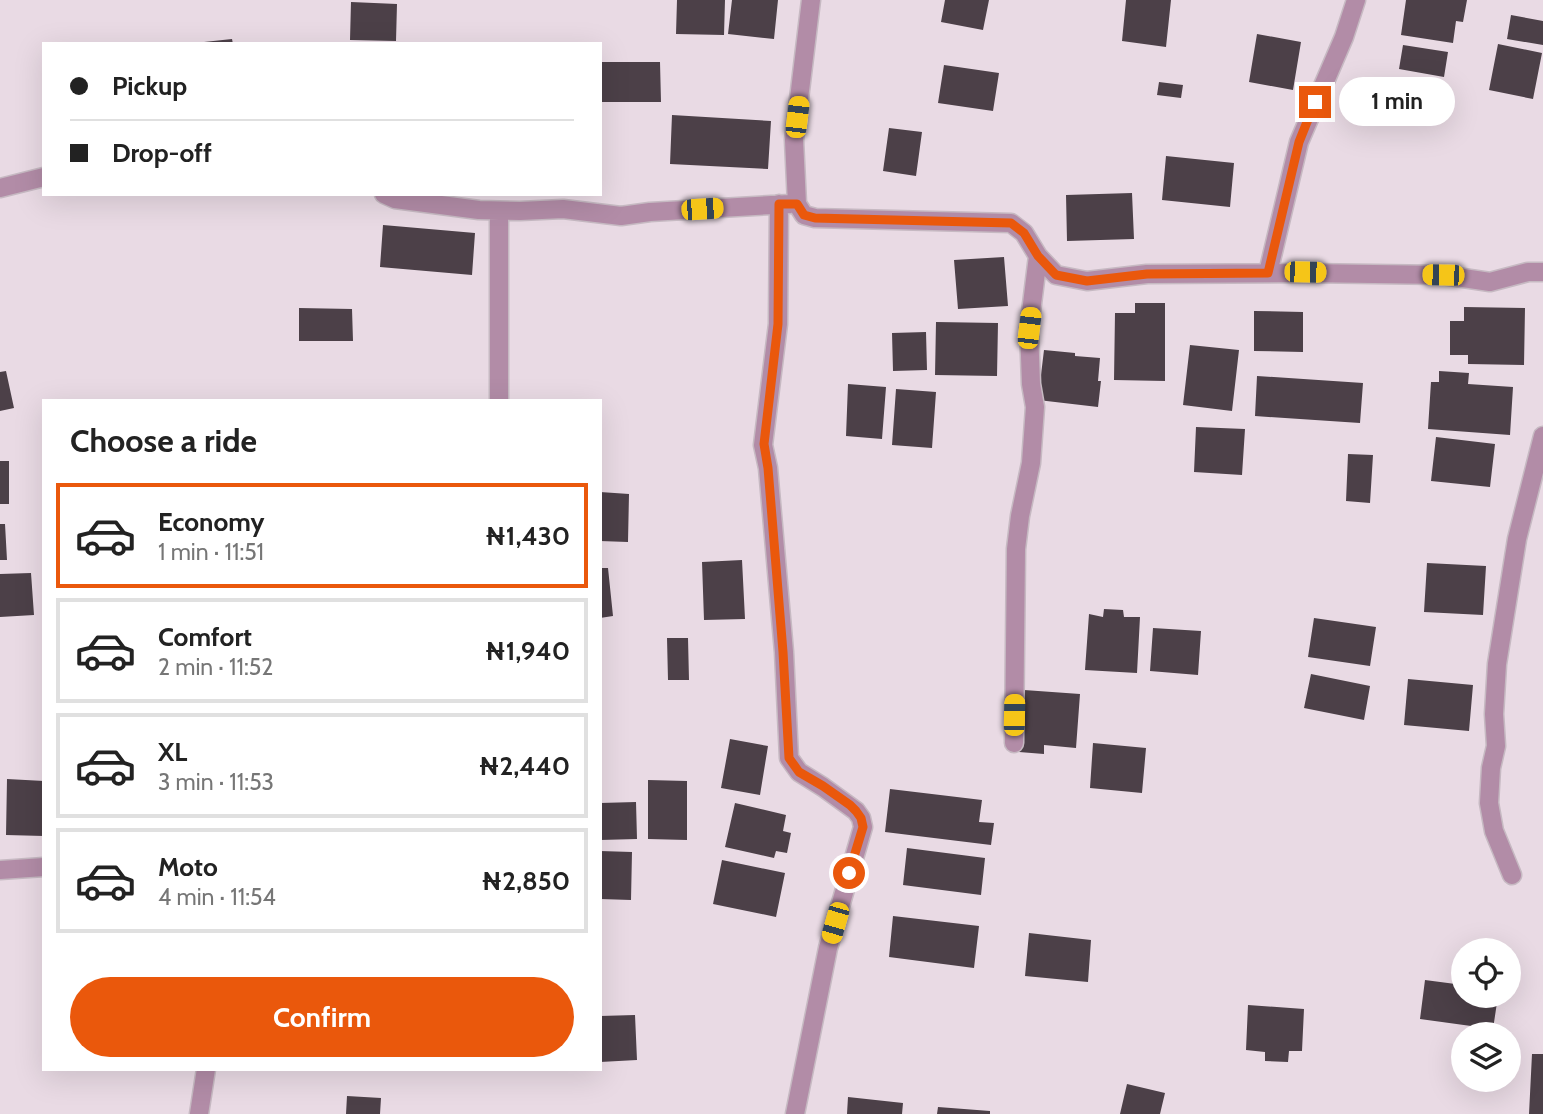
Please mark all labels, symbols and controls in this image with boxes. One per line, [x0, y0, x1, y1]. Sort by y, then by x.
text: Pickup [112, 70, 187, 102]
callout: 1 min [1340, 78, 1455, 126]
route end [1299, 86, 1331, 118]
text: 1 min [1371, 87, 1423, 115]
car [785, 95, 810, 139]
text: Drop-off [112, 137, 212, 169]
car [681, 197, 724, 221]
car [1284, 261, 1327, 283]
car [1422, 264, 1465, 286]
car [1017, 306, 1042, 350]
text: Choose a ride [70, 421, 257, 460]
icon: car [74, 504, 137, 567]
text: Economy [158, 506, 264, 538]
text: ₦1,430 [485, 520, 570, 552]
text: 1 min · 11:51 [158, 538, 264, 566]
icon: car [74, 619, 137, 682]
text: Comfort [158, 621, 252, 653]
text: ₦1,940 [485, 635, 570, 667]
text: 2 min · 11:52 [158, 653, 273, 681]
car [1004, 694, 1025, 736]
icon: car [74, 734, 137, 797]
text: XL [158, 736, 187, 768]
text: ₦2,440 [479, 750, 570, 782]
text: 3 min · 11:53 [158, 768, 274, 796]
icon: car [74, 849, 137, 912]
text: Moto [158, 851, 218, 883]
route start [833, 857, 865, 889]
text: ₦2,850 [481, 865, 570, 897]
text: 4 min · 11:54 [158, 883, 276, 911]
car [820, 900, 851, 946]
map controls [1451, 938, 1521, 1092]
button: locate [1451, 938, 1521, 1008]
button: Confirm [70, 977, 574, 1057]
button: layers [1451, 1022, 1521, 1092]

